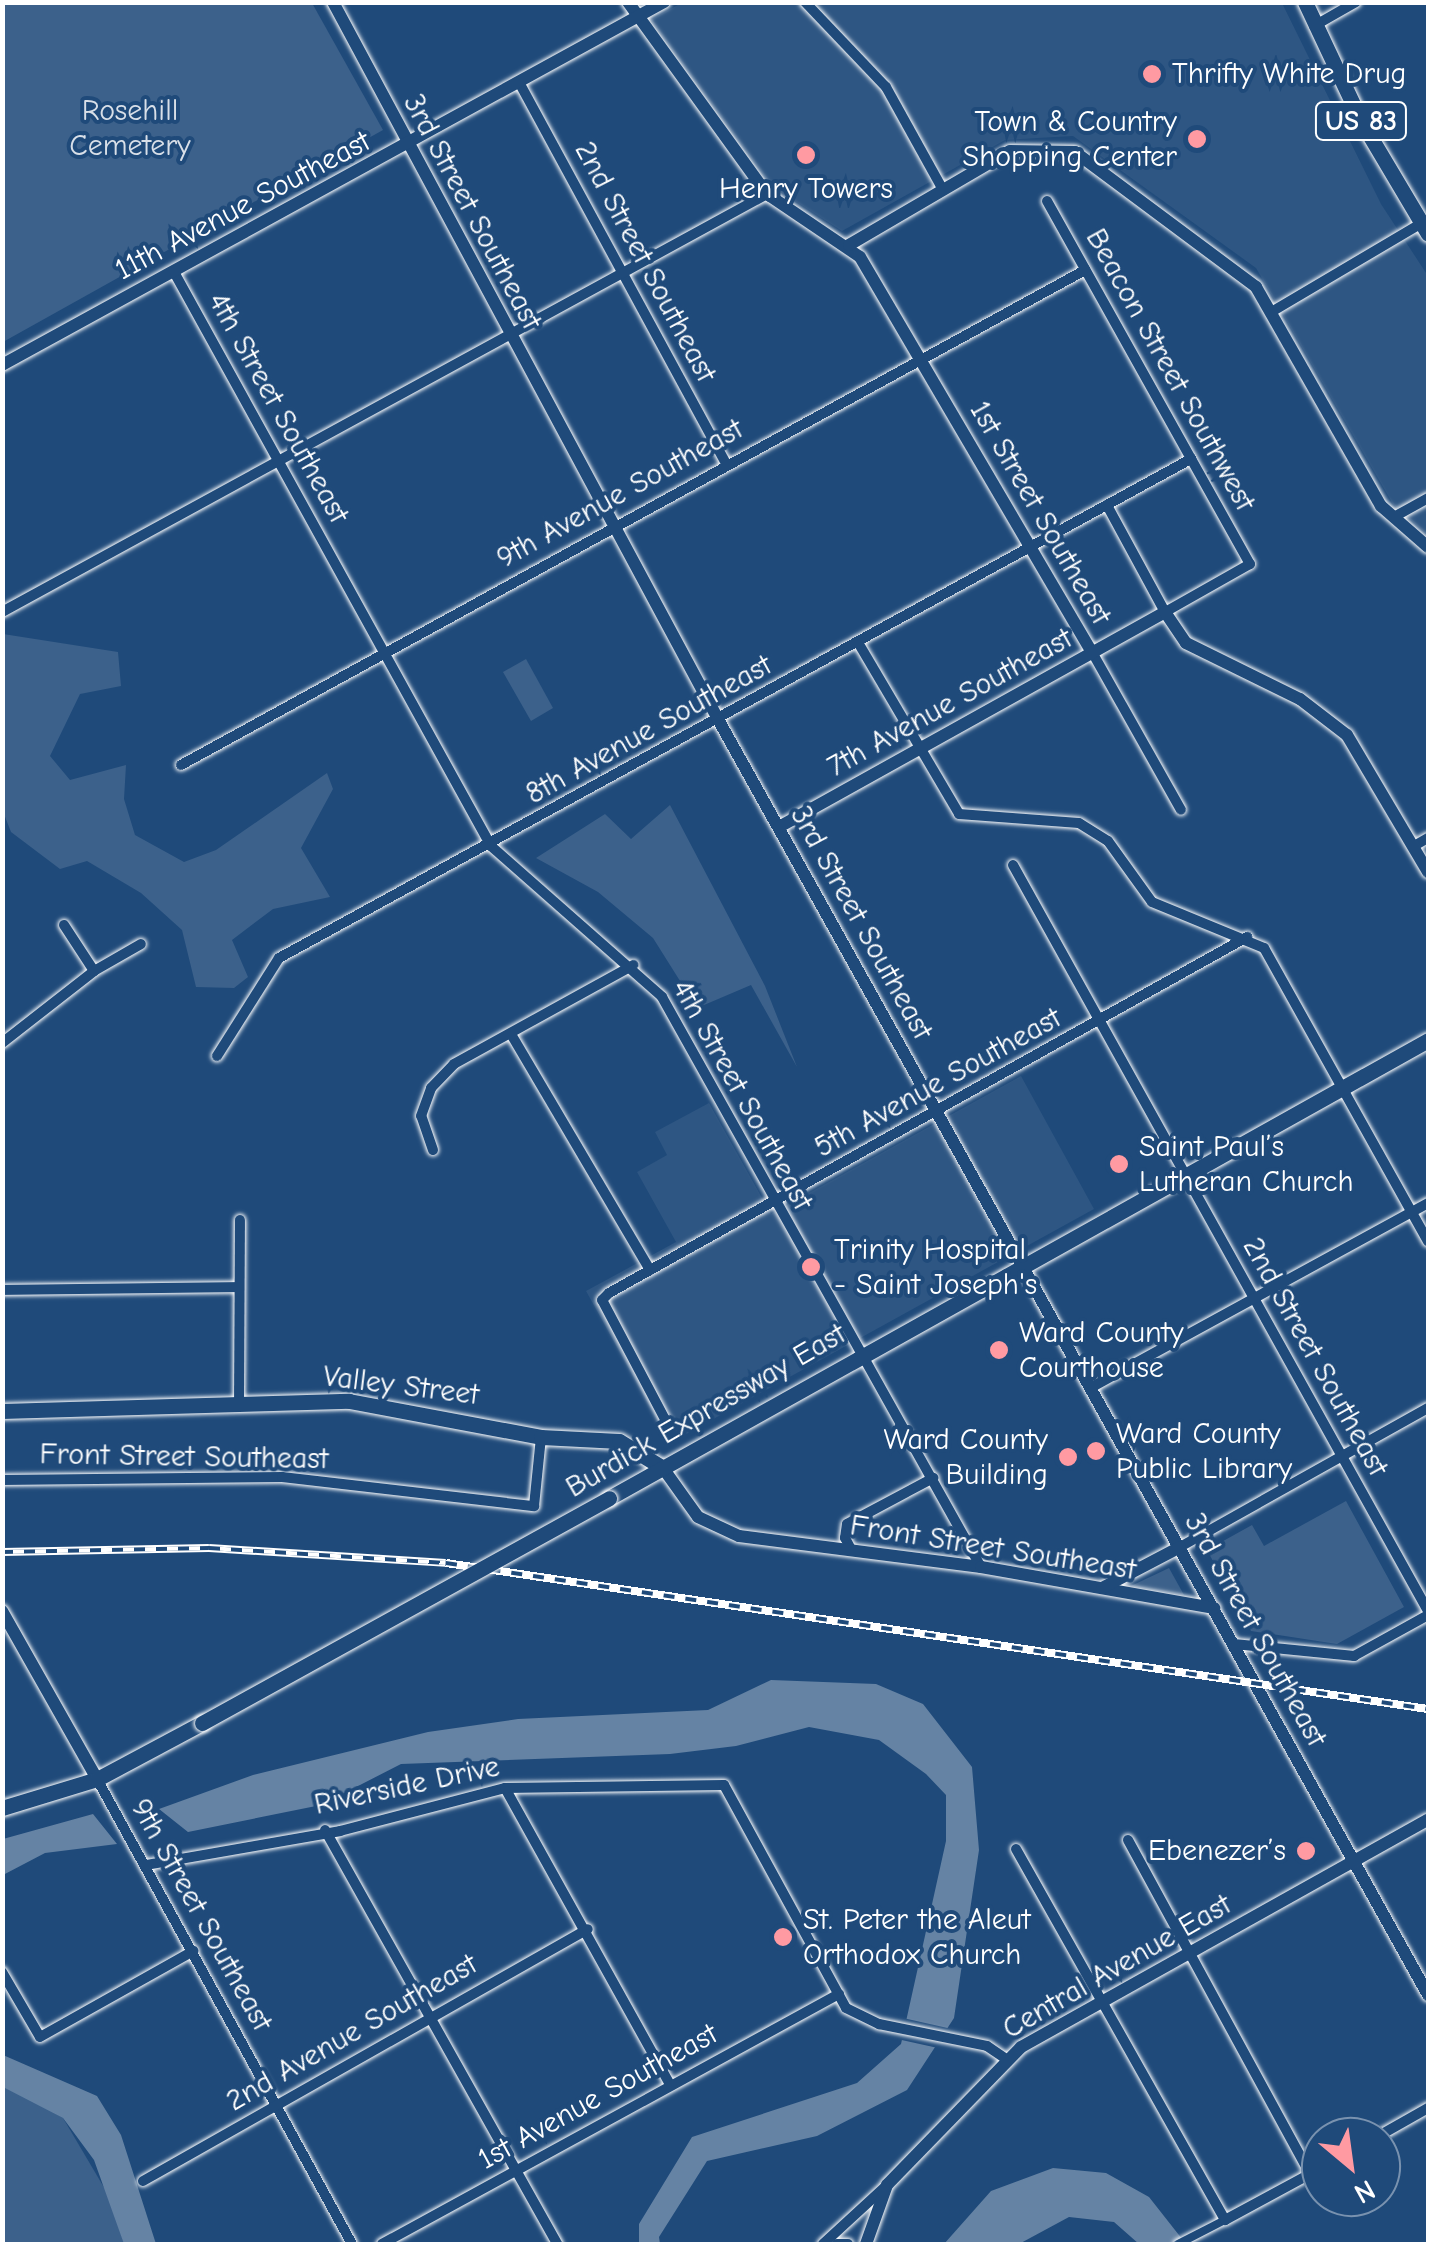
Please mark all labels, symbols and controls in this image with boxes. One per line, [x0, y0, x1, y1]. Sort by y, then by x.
place label: Thrifty White Drug [1172, 56, 1407, 92]
marker: Thrifty White Drug [1141, 63, 1163, 85]
street label: 3rd Street Southeast [395, 88, 549, 336]
park label: Rosehill Cemetery [69, 93, 191, 164]
road number: US 83 [1314, 98, 1408, 144]
place label: Town & Country Shopping Center [963, 104, 1177, 174]
street label: 11th Avenue Southeast [109, 123, 377, 289]
marker: Town & Country Shopping Center [1186, 128, 1208, 150]
street label: 2nd Street Southeast [566, 136, 724, 388]
marker: Henry Towers [795, 144, 817, 166]
place label: Henry Towers [719, 171, 893, 207]
street label: Beacon Street Southwest [1077, 223, 1263, 517]
street label: 4th Street Southeast [200, 286, 356, 530]
street label: 1st Street Southeast [961, 395, 1119, 631]
street label: 9th Avenue Southeast [491, 411, 749, 577]
street label: 7th Avenue Southeast [821, 621, 1079, 785]
street label: 8th Avenue Southeast [520, 647, 778, 813]
street label: 3rd Street Southeast [782, 800, 940, 1046]
street label: 4th Street Southeast [664, 973, 820, 1217]
street label: 5th Avenue Southeast [808, 1000, 1068, 1166]
place label: Saint Paul’s Lutheran Church [1139, 1129, 1353, 1200]
marker: Saint Paul’s Lutheran Church [1108, 1153, 1130, 1175]
street label: 2nd Street Southeast [1234, 1231, 1396, 1483]
place label: Trinity Hospital - Saint Joseph's [834, 1232, 1037, 1302]
marker: Trinity Hospital - Saint Joseph's [798, 1254, 824, 1280]
place label: Ward County Courthouse [1019, 1315, 1184, 1386]
street label: Burdick Expressway East [560, 1316, 852, 1506]
marker: Ward County Courthouse [988, 1339, 1010, 1361]
street label: Valley Street [321, 1359, 481, 1413]
place label: Ward County Public Library [1116, 1416, 1292, 1486]
place label: Ward County Building [883, 1422, 1048, 1492]
street label: Front Street Southeast [39, 1436, 329, 1478]
marker: Ward County Public Library [1085, 1440, 1107, 1462]
marker: Ward County Building [1057, 1446, 1079, 1468]
street label: 3rd Street Southeast [1176, 1507, 1334, 1753]
street label: Front Street Southeast [848, 1508, 1138, 1588]
street label: Riverside Drive [311, 1749, 503, 1823]
street label: 9th Street Southeast [122, 1793, 280, 2037]
place label: Ebenezer’s [1148, 1833, 1286, 1869]
marker: Ebenezer’s [1295, 1840, 1317, 1862]
street label: Central Avenue East [996, 1887, 1238, 2047]
place label: St. Peter the Aleut Orthodox Church [803, 1902, 1031, 1972]
marker: St. Peter the Aleut Orthodox Church [772, 1926, 794, 1948]
street label: 2nd Avenue Southeast [220, 1947, 484, 2119]
street label: 1st Avenue Southeast [472, 2016, 724, 2178]
north arrow [1301, 2117, 1401, 2217]
text: N [1349, 2173, 1380, 2210]

